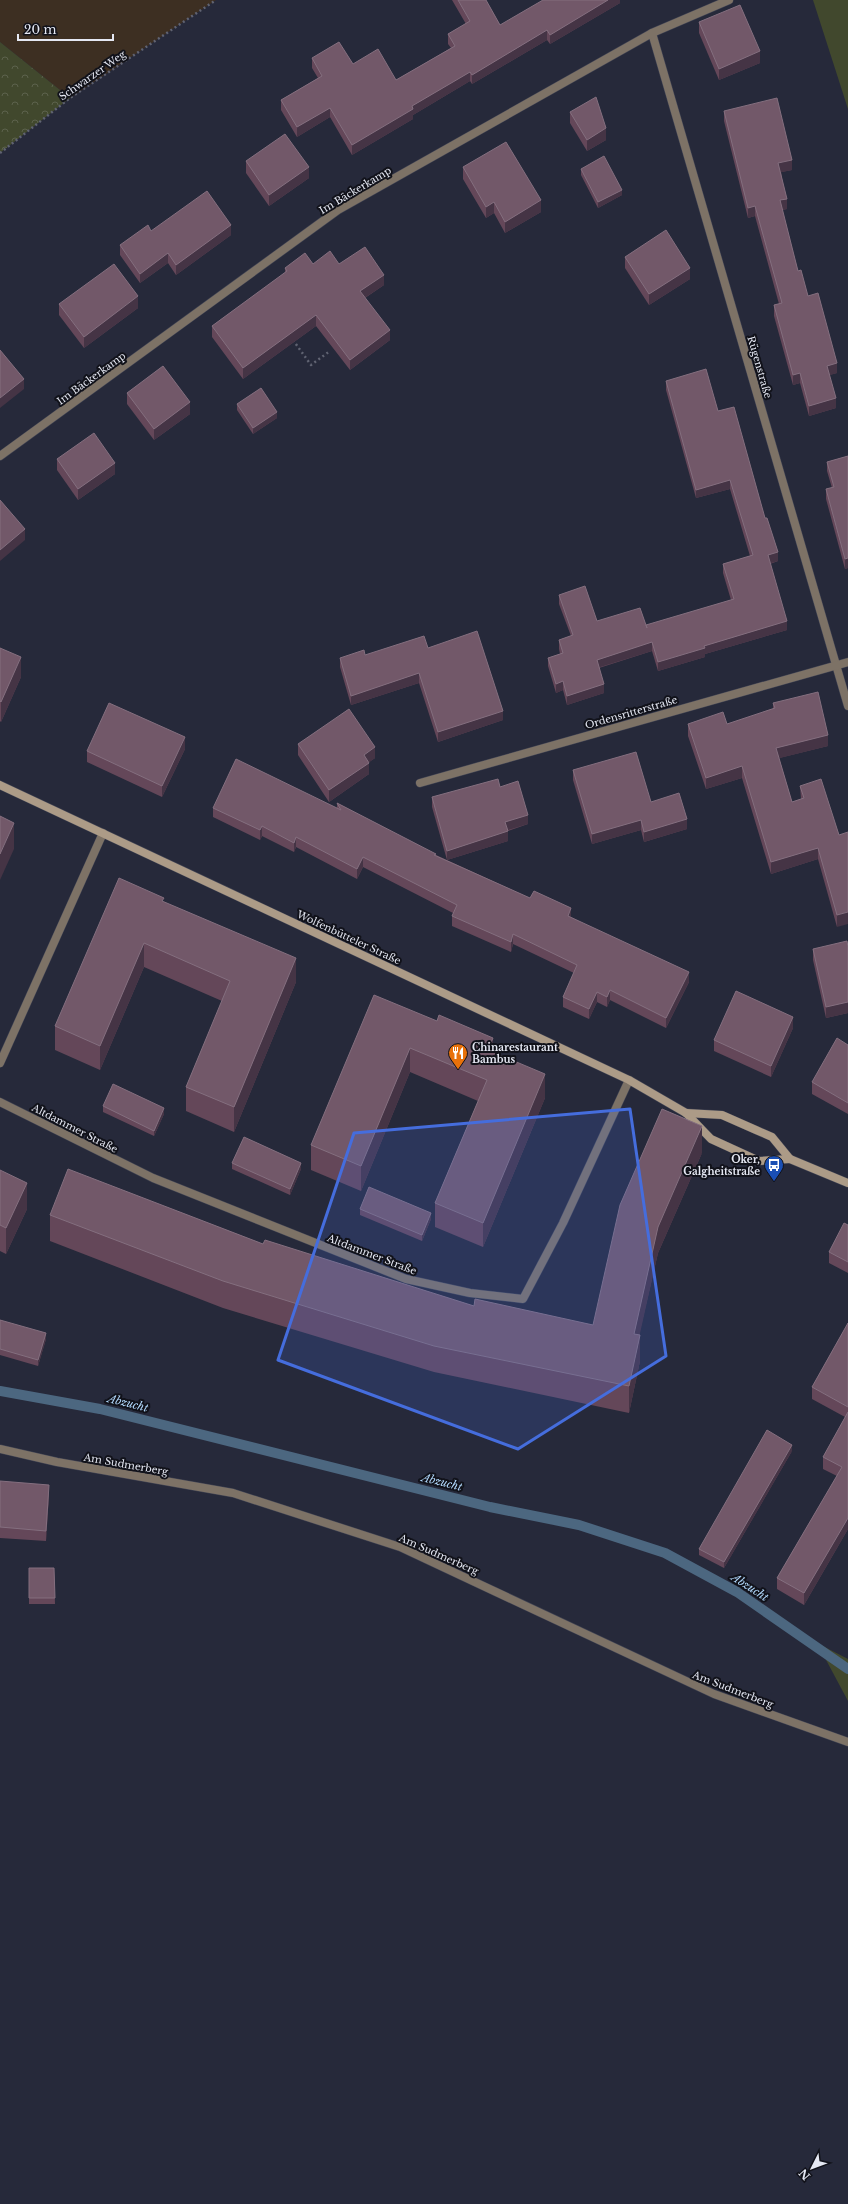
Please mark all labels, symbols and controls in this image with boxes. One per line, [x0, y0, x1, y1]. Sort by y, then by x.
scale bar [18, 16, 113, 42]
text: 20 m [24, 22, 56, 37]
street label: Schwarzer Weg [57, 47, 129, 103]
street label: Im Bäckerkamp [317, 164, 394, 217]
street label: Rügenstraße [744, 334, 775, 400]
street label: Im Bäckerkamp [54, 349, 128, 408]
street label: Ordensritterstraße [583, 693, 679, 732]
street label: Wolfenbütteler Straße [294, 907, 403, 967]
place label: Chinarestaurant Bambus [472, 1041, 558, 1066]
restaurant icon: Chinarestaurant Bambus [447, 1042, 469, 1070]
street label: Altdammer Straße [29, 1101, 120, 1156]
place label: Oker, Galgheitstraße [683, 1153, 760, 1178]
bus stop icon: Oker, Galgheitstraße [763, 1154, 785, 1182]
street label: Altdammer Straße [324, 1231, 419, 1278]
water label: Abzucht [104, 1391, 150, 1415]
street label: Am Sudmerberg [82, 1450, 170, 1478]
water label: Abzucht [418, 1470, 464, 1494]
street label: Am Sudmerberg [396, 1531, 481, 1578]
water label: Abzucht [727, 1569, 771, 1604]
street label: Am Sudmerberg [690, 1668, 776, 1711]
north arrow [792, 2148, 832, 2188]
text: N [795, 2166, 813, 2183]

